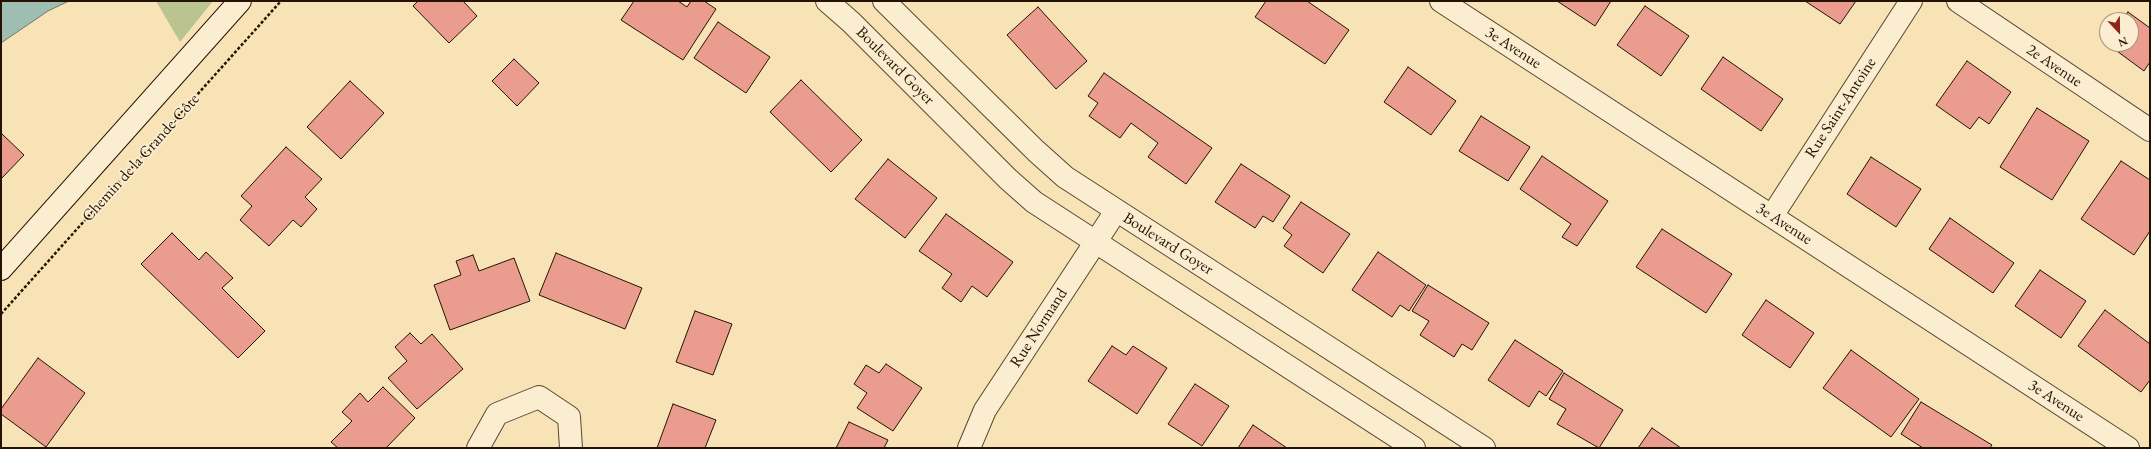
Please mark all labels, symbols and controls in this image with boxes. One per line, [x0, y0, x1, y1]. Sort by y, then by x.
north arrow [2099, 12, 2139, 52]
street label: Boulevard Goyer [852, 23, 938, 109]
street label: 3e Avenue [1481, 23, 1545, 73]
text: N [2116, 34, 2130, 50]
street label: 2e Avenue [2023, 40, 2085, 92]
street label: Rue Saint-Antoine [1801, 54, 1881, 162]
street label: Chemin de la Grande-Côte [78, 90, 204, 226]
street label: 3e Avenue [1752, 199, 1816, 249]
street label: Boulevard Goyer [1119, 209, 1217, 279]
street label: Rue Normand [1006, 285, 1072, 371]
street label: 3e Avenue [2024, 376, 2088, 426]

